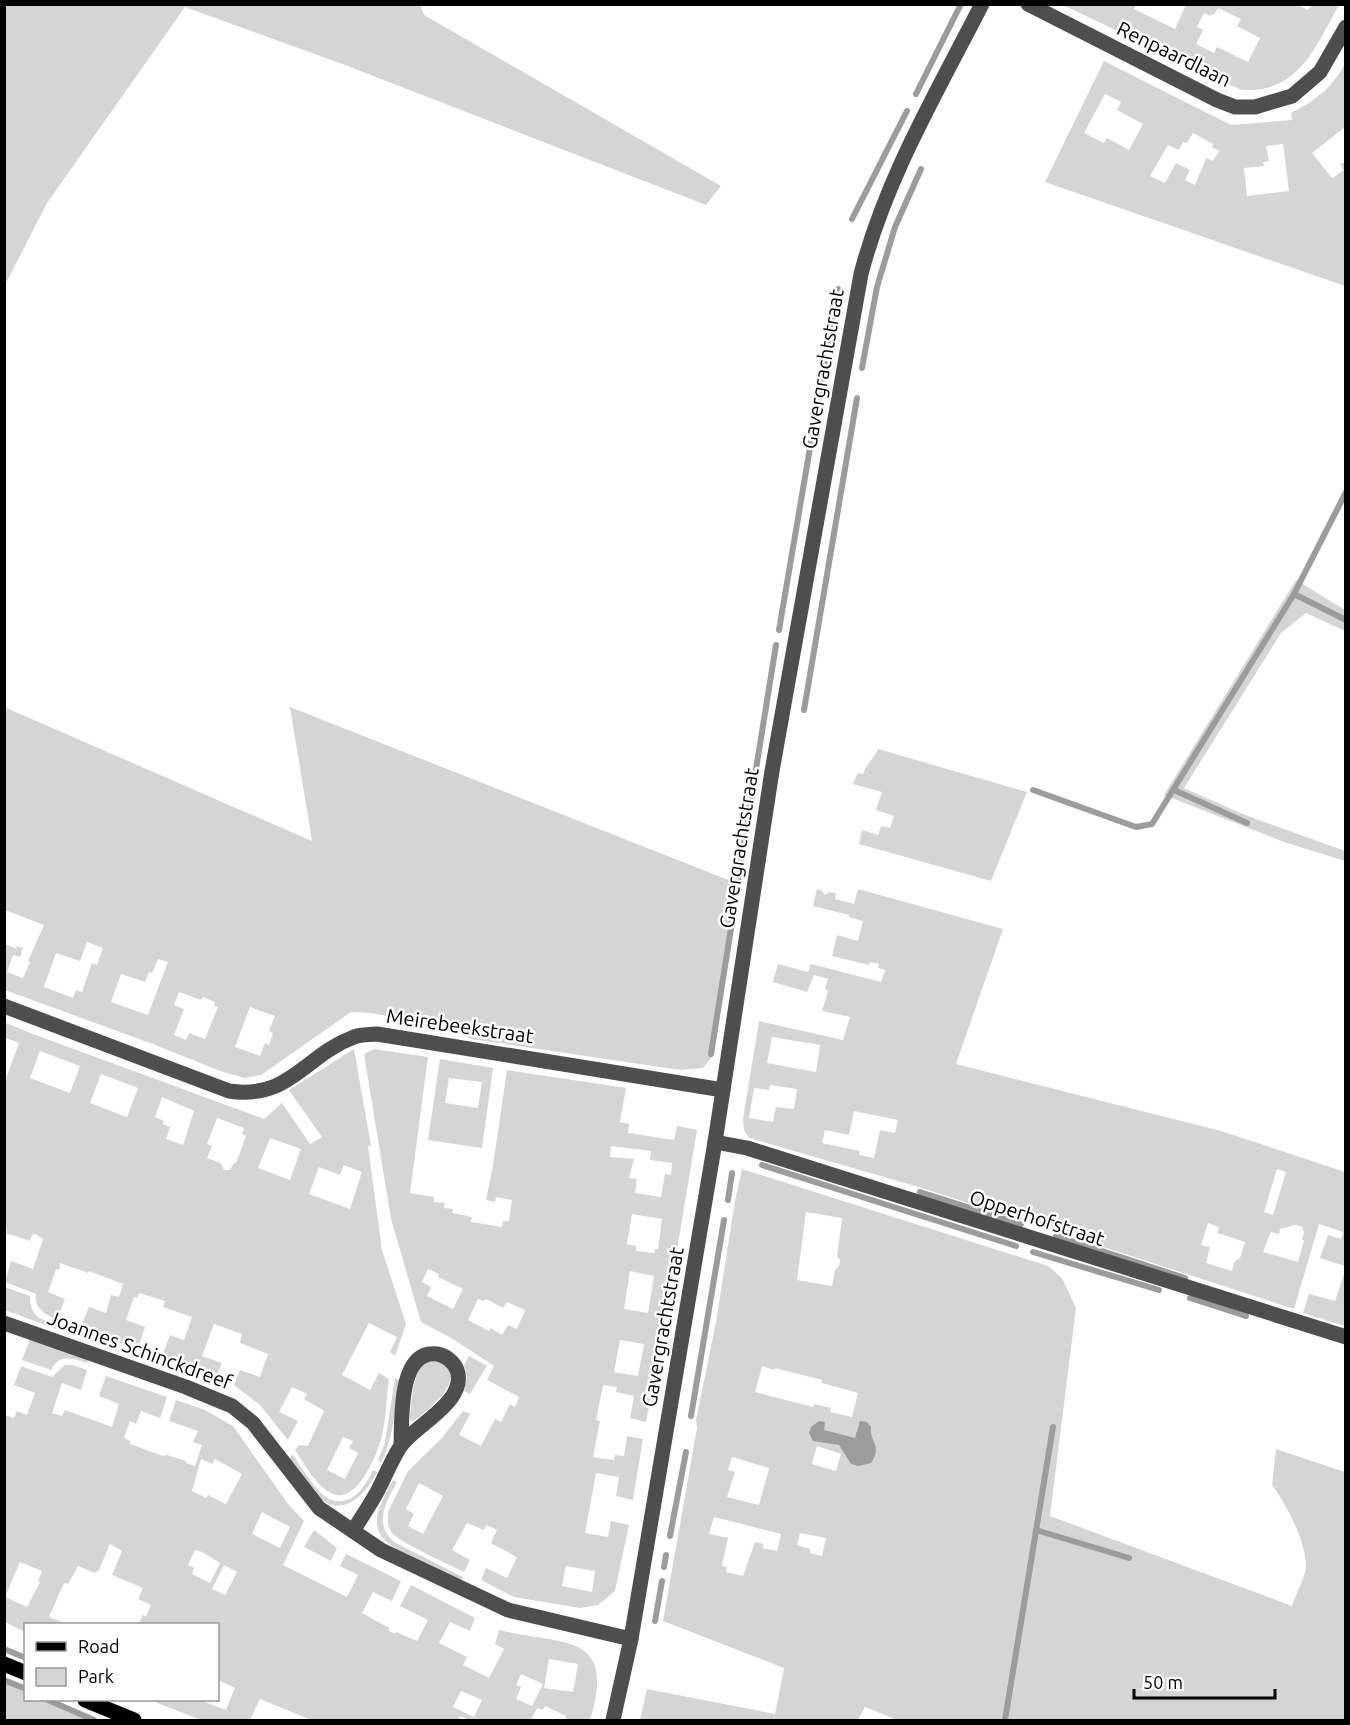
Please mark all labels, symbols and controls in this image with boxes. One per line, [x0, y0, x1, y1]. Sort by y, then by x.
street label: Renpaardlaan [1114, 16, 1235, 91]
street label: Gavergrachtstraat [797, 287, 848, 451]
street label: Gavergrachtstraat [714, 766, 763, 930]
street label: Meirebeekstraat [385, 1004, 535, 1047]
street label: Opperhofstraat [967, 1185, 1108, 1250]
street label: Gavergrachtstraat [637, 1245, 688, 1409]
street label: Joannes Schinckdreef [45, 1305, 236, 1394]
legend [24, 1623, 219, 1701]
text: Road [78, 1636, 120, 1656]
scale bar [1134, 1662, 1275, 1700]
text: Park [78, 1666, 114, 1686]
text: 50 m [1143, 1672, 1183, 1692]

